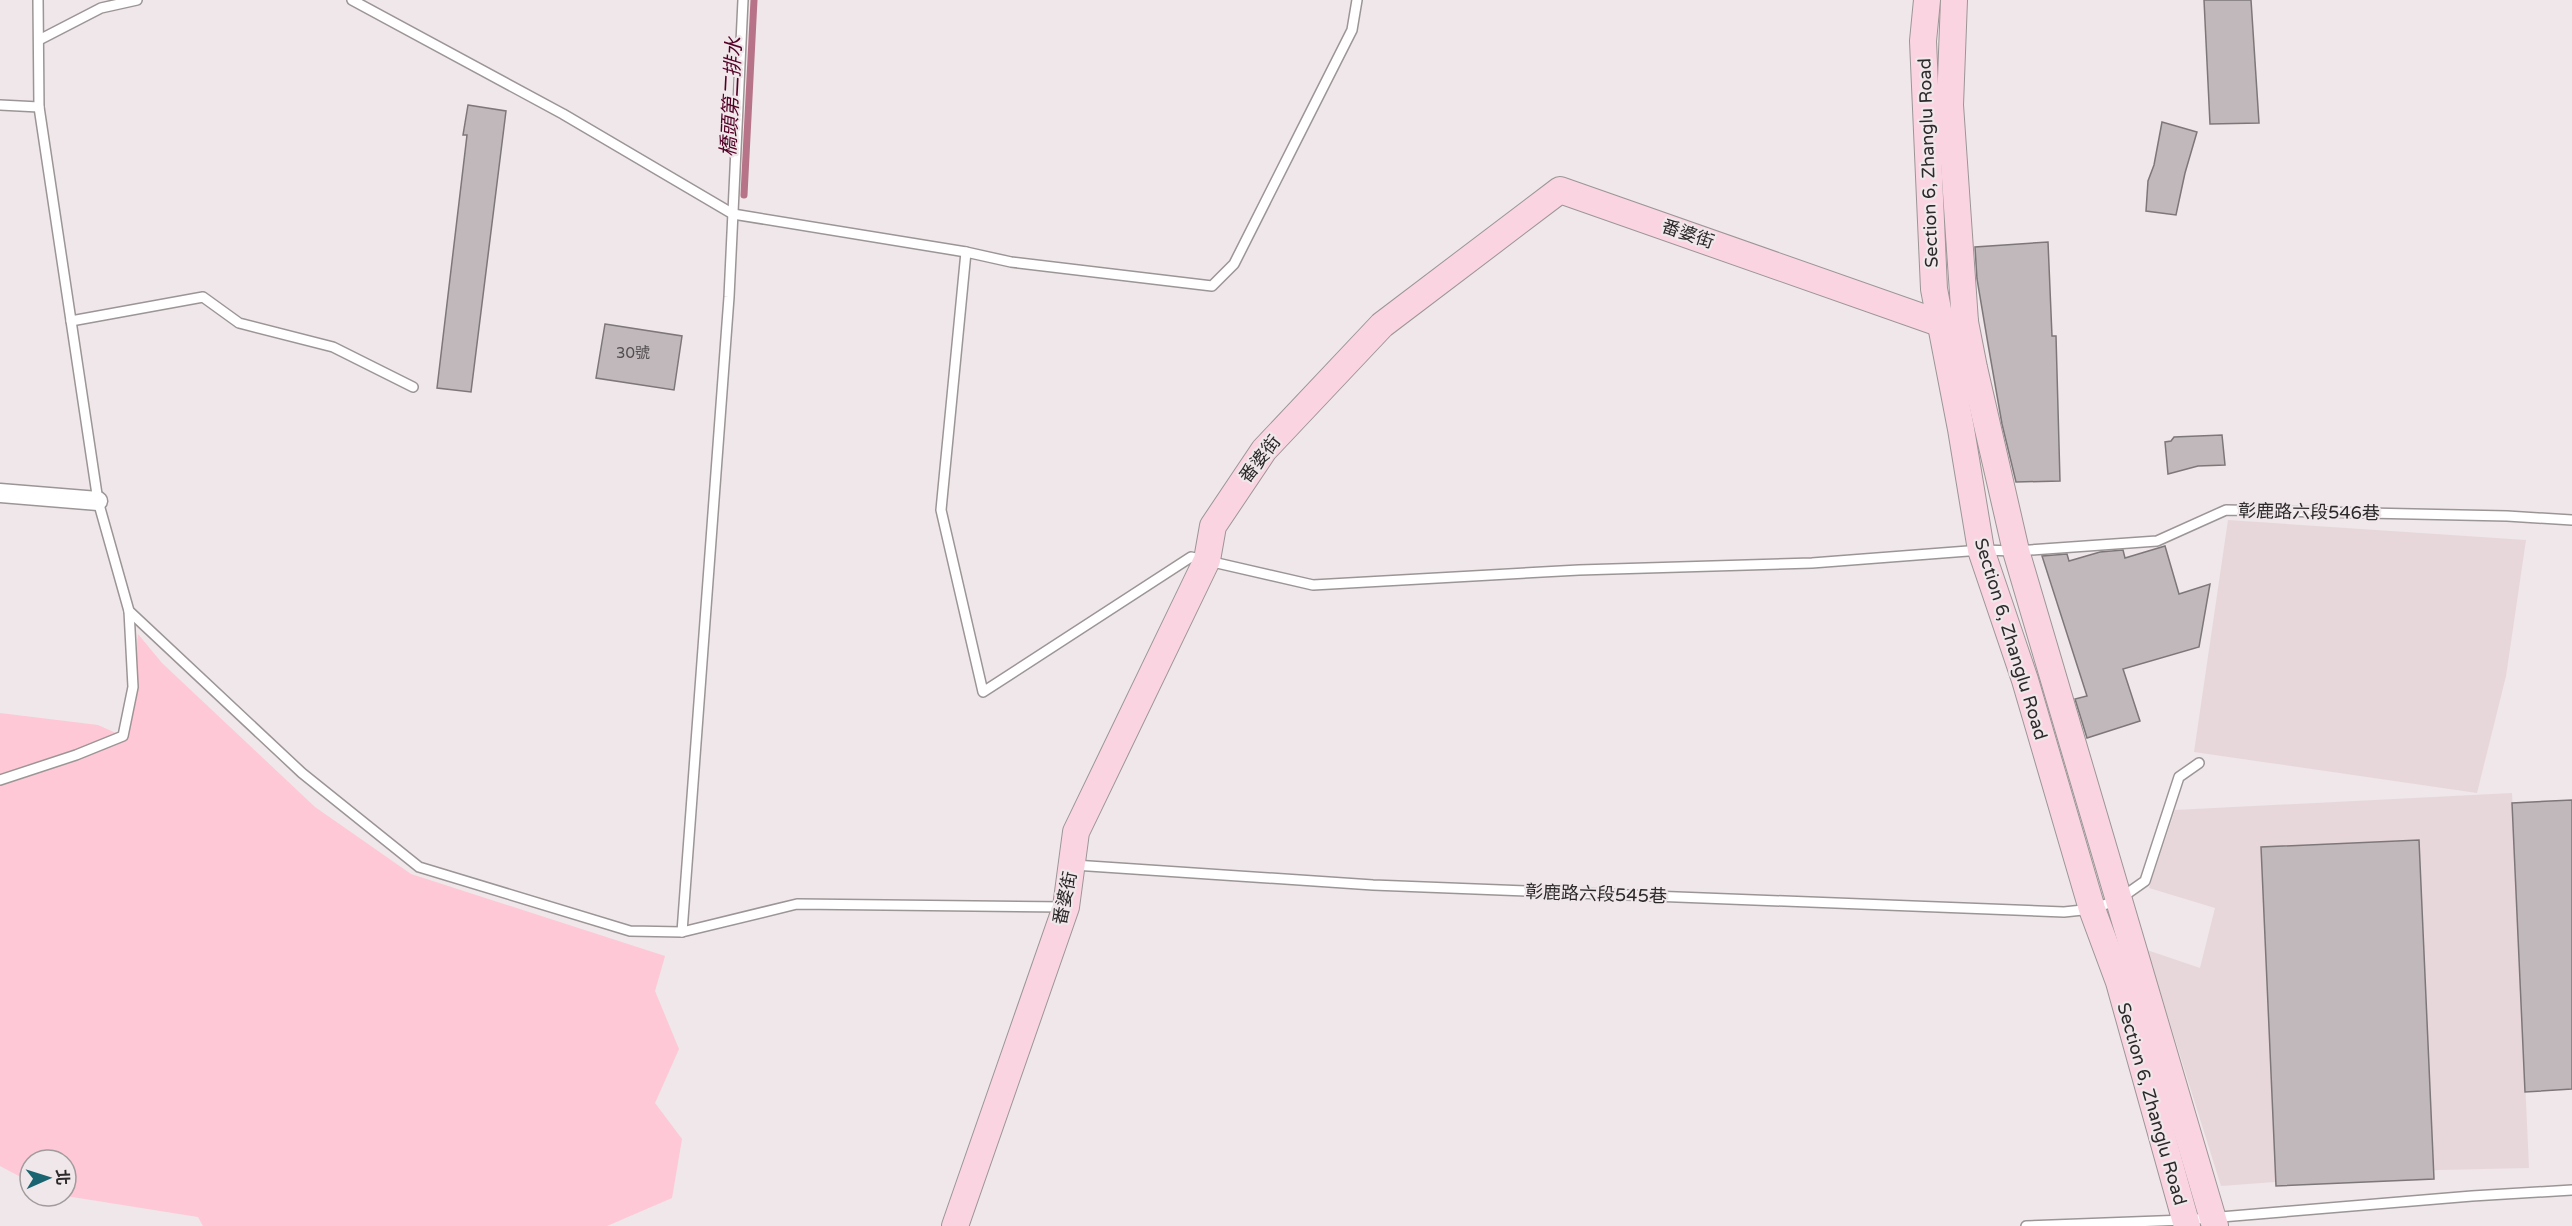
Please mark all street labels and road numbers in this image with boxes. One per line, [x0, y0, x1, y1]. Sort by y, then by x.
street label: Section 6, Zhanglu Road [1913, 58, 1943, 268]
street label: 番婆街 [1659, 215, 1717, 253]
street label: 番婆街 [1235, 431, 1285, 487]
street label: 彰鹿路六段546巷 [2238, 500, 2380, 524]
street label: Section 6, Zhanglu Road [1970, 536, 2052, 742]
street label: 番婆街 [1049, 869, 1081, 927]
street label: 彰鹿路六段545巷 [1525, 881, 1667, 907]
street label: Section 6, Zhanglu Road [2113, 1000, 2191, 1208]

